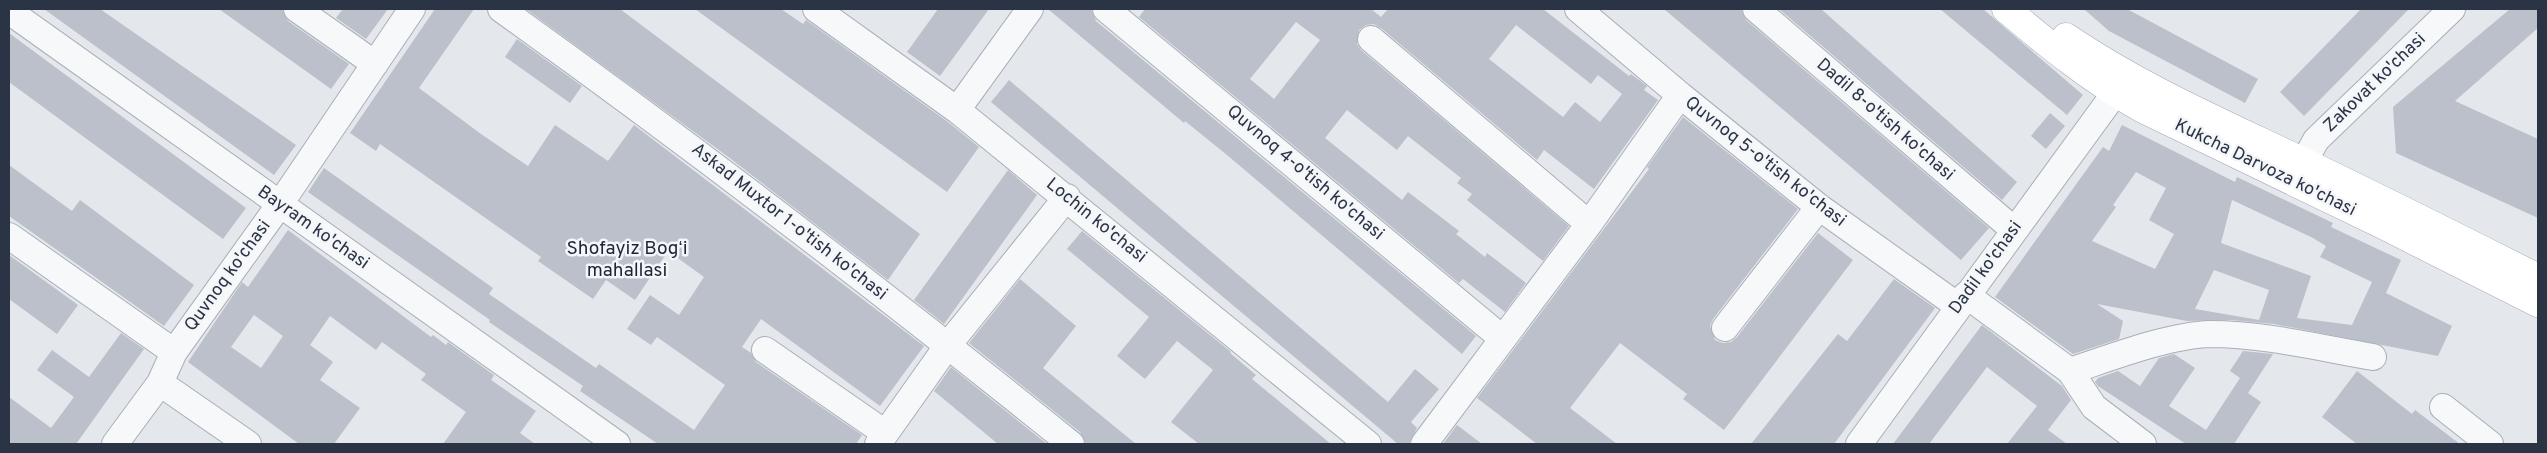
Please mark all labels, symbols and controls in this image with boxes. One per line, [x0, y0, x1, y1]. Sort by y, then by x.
street label: Zakovat ko'chasi [2319, 28, 2431, 138]
street label: Dadil 8-o'tish ko'chasi [1811, 54, 1959, 186]
street label: Quvnoq 5-o'tish ko'chasi [1680, 92, 1850, 232]
street label: Quvnoq 4-o'tish ko'chasi [1221, 100, 1389, 246]
street label: Kukcha Darvoza ko'chasi [2170, 114, 2360, 222]
street label: Askad Muxtor 1-o'tish ko'chasi [686, 138, 892, 306]
street label: Lochin ko'chasi [1041, 173, 1151, 269]
street label: Bayram ko'chasi [253, 181, 373, 275]
street label: Quvnoq ko'chasi [180, 216, 276, 336]
street label: Dadil ko'chasi [1944, 217, 2028, 319]
district label: Shofayiz Bogʻi mahallasi [566, 237, 688, 283]

